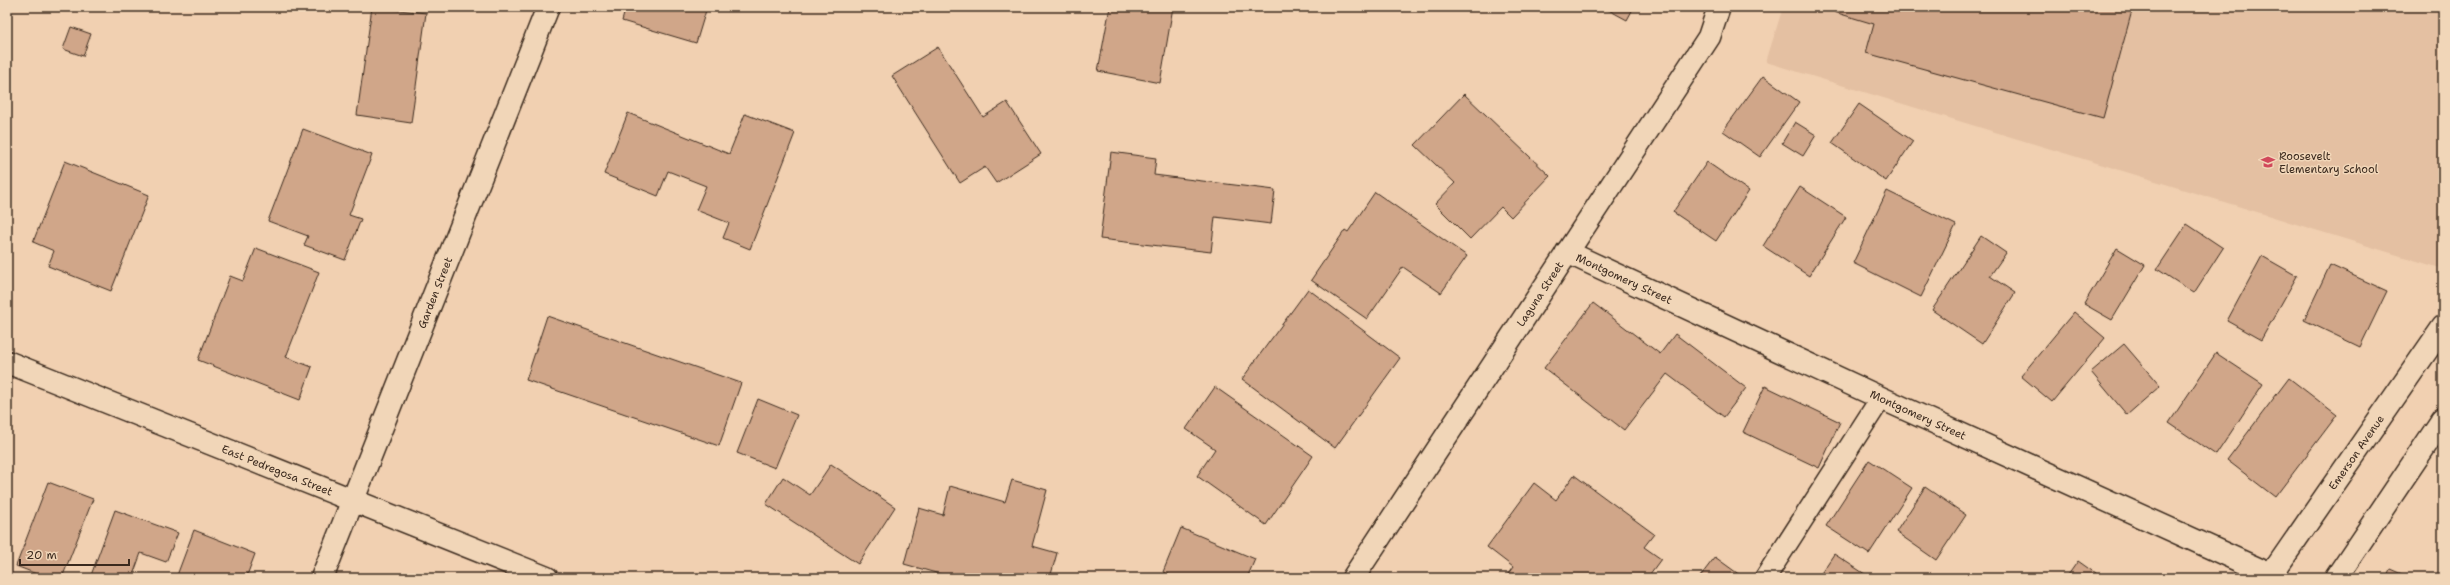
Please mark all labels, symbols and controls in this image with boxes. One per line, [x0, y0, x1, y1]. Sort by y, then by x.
place label: Roosevelt Elementary School [2279, 149, 2379, 177]
school or university icon: Roosevelt Elementary School [2260, 154, 2276, 170]
street label: Montgomery Street [1574, 250, 1675, 307]
street label: Garden Street [414, 254, 456, 330]
street label: Laguna Street [1513, 258, 1567, 330]
street label: Montgomery Street [1867, 386, 1969, 443]
street label: Emerson Avenue [2325, 412, 2387, 493]
street label: East Pedregosa Street [219, 441, 335, 499]
scale bar [20, 541, 129, 567]
text: 20 m [26, 547, 57, 563]

